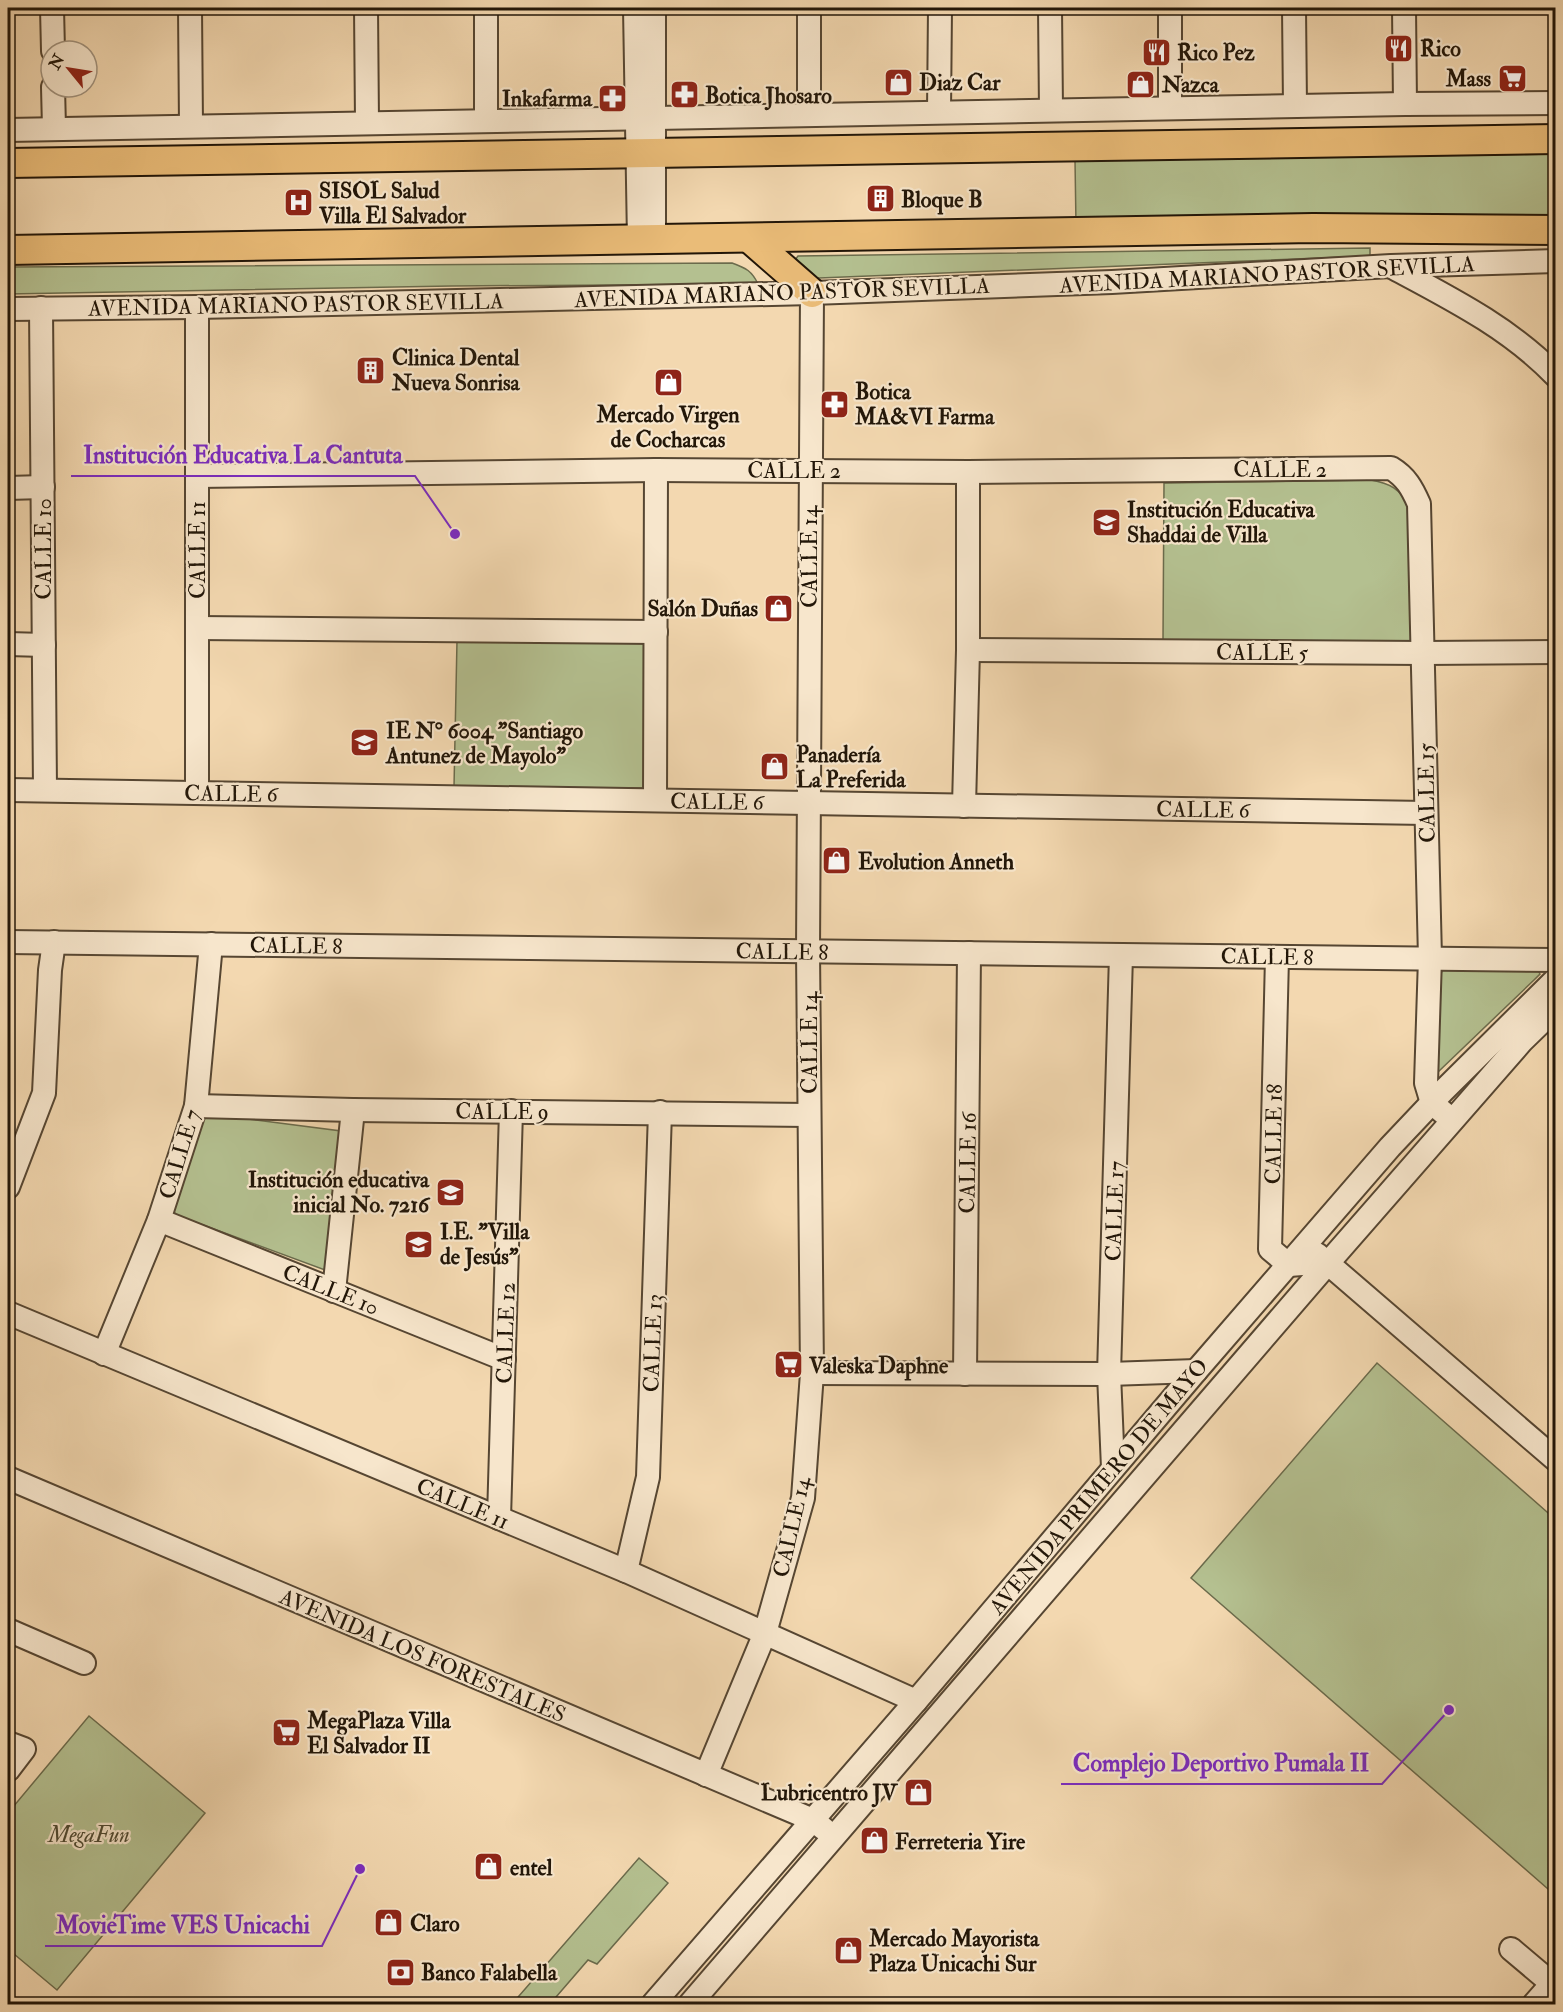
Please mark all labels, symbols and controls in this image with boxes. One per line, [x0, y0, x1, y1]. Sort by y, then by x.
restaurant icon: Rico [1383, 32, 1415, 64]
place label: Rico [1420, 35, 1461, 63]
restaurant icon: Rico Pez [1140, 36, 1172, 68]
north arrow [39, 39, 99, 99]
place label: Rico Pez [1177, 39, 1255, 67]
text: N [44, 50, 69, 74]
supermarket icon: Mass [1496, 62, 1528, 94]
place label: Mass [1445, 65, 1491, 93]
shop icon: Diaz Car [882, 66, 914, 98]
shop icon: Nazca [1125, 68, 1157, 100]
place label: Diaz Car [919, 69, 1001, 97]
place label: Nazca [1161, 71, 1220, 99]
pharmacy icon: Botica Jhosaro [668, 79, 700, 111]
pharmacy icon: Inkafarma [597, 82, 629, 114]
place label: Botica Jhosaro [705, 82, 832, 111]
place label: Inkafarma [502, 85, 593, 113]
place label: SISOL Salud Villa El Salvador [318, 177, 467, 230]
building icon: Bloque B [864, 183, 896, 215]
place label: Bloque B [901, 186, 983, 215]
hospital icon: SISOL Salud Villa El Salvador [282, 187, 314, 219]
street label: AVENIDA MARIANO PASTOR SEVILLA [1058, 250, 1476, 300]
street label: AVENIDA MARIANO PASTOR SEVILLA [573, 272, 990, 314]
street label: AVENIDA MARIANO PASTOR SEVILLA [87, 287, 504, 323]
place label: Clinica Dental Nueva Sonrisa [391, 344, 521, 397]
building icon: Clinica Dental Nueva Sonrisa [355, 354, 387, 386]
shop icon: Mercado Virgen de Cocharcas [652, 366, 684, 398]
place label: Botica MA&VI Farma [854, 378, 995, 431]
pharmacy icon: Botica MA&VI Farma [818, 388, 850, 420]
place label: Mercado Virgen de Cocharcas [596, 401, 740, 454]
callout: Institución Educativa La Cantuta [71, 434, 415, 476]
text: Institución Educativa La Cantuta [83, 440, 404, 471]
street label: CALLE 2 [1233, 456, 1327, 484]
street label: CALLE 2 [747, 457, 841, 485]
place label: Institución Educativa Shaddai de Villa [1127, 496, 1316, 549]
street label: CALLE 10 [30, 498, 58, 600]
street label: CALLE 11 [184, 501, 212, 599]
street label: CALLE 14 [796, 505, 824, 608]
school or university icon: Institución Educativa Shaddai de Villa [1090, 506, 1122, 538]
shop icon: Salón Duñas [763, 592, 795, 624]
place label: Salón Duñas [647, 595, 758, 623]
street label: CALLE 5 [1216, 639, 1308, 667]
place label: IE N° 6004 "Santiago Antunez de Mayolo" [385, 717, 584, 771]
school or university icon: IE N° 6004 "Santiago Antunez de Mayolo" [349, 727, 381, 759]
place label: Panadería La Preferida [796, 741, 907, 794]
street label: CALLE 15 [1412, 742, 1442, 843]
shop icon: Panadería La Preferida [759, 751, 791, 783]
street label: CALLE 6 [184, 779, 280, 809]
street label: CALLE 6 [670, 787, 766, 817]
street label: CALLE 6 [1156, 795, 1252, 825]
shop icon: Evolution Anneth [821, 845, 853, 877]
place label: Evolution Anneth [858, 848, 1014, 876]
street label: CALLE 8 [249, 931, 343, 961]
street label: CALLE 8 [735, 937, 829, 967]
street label: CALLE 8 [1220, 942, 1314, 972]
street label: CALLE 14 [796, 991, 824, 1094]
street label: CALLE 18 [1259, 1083, 1289, 1185]
street label: CALLE 9 [455, 1098, 549, 1126]
street label: CALLE 7 [153, 1106, 207, 1203]
street label: CALLE 16 [953, 1110, 983, 1214]
street label: CALLE 17 [1099, 1160, 1131, 1262]
place label: Institución educativa inicial No. 7216 [248, 1166, 431, 1219]
school or university icon: Institución educativa inicial No. 7216 [434, 1176, 466, 1208]
place label: I.E. "Villa de Jesús" [440, 1218, 530, 1272]
school or university icon: I.E. "Villa de Jesús" [403, 1228, 435, 1260]
street label: CALLE 10 [278, 1258, 383, 1322]
street label: CALLE 12 [490, 1282, 522, 1384]
street label: CALLE 13 [637, 1293, 669, 1393]
supermarket icon: Valeska Daphne [772, 1349, 804, 1381]
place label: Valeska Daphne [808, 1352, 949, 1381]
street label: AVENIDA PRIMERO DE MAYO [983, 1353, 1214, 1621]
street label: CALLE 11 [412, 1472, 513, 1536]
street label: CALLE 14 [767, 1473, 817, 1580]
street label: AVENIDA LOS FORESTALES [274, 1582, 570, 1729]
place label: MegaPlaza Villa El Salvador II [306, 1707, 451, 1760]
supermarket icon: MegaPlaza Villa El Salvador II [270, 1717, 302, 1749]
callout: Complejo Deportivo Pumala II [1061, 1742, 1382, 1784]
text: Complejo Deportivo Pumala II [1073, 1748, 1369, 1779]
shop icon: Lubricentro JV [902, 1776, 934, 1808]
place label: Lubricentro JV [761, 1779, 899, 1808]
park label: MegaFun [46, 1821, 130, 1849]
shop icon: Ferreteria Yire [858, 1825, 890, 1857]
place label: Ferreteria Yire [895, 1828, 1026, 1856]
shop icon: entel [473, 1851, 505, 1883]
place label: entel [510, 1854, 553, 1882]
callout: MovieTime VES Unicachi [45, 1904, 322, 1946]
shop icon: Claro [373, 1907, 405, 1939]
text: MovieTime VES Unicachi [55, 1910, 311, 1941]
place label: Claro [410, 1910, 460, 1938]
place label: Mercado Mayorista Plaza Unicachi Sur [868, 1925, 1040, 1978]
shop icon: Mercado Mayorista Plaza Unicachi Sur [832, 1935, 864, 1967]
bank icon: Banco Falabella [384, 1956, 416, 1988]
place label: Banco Falabella [421, 1959, 558, 1987]

